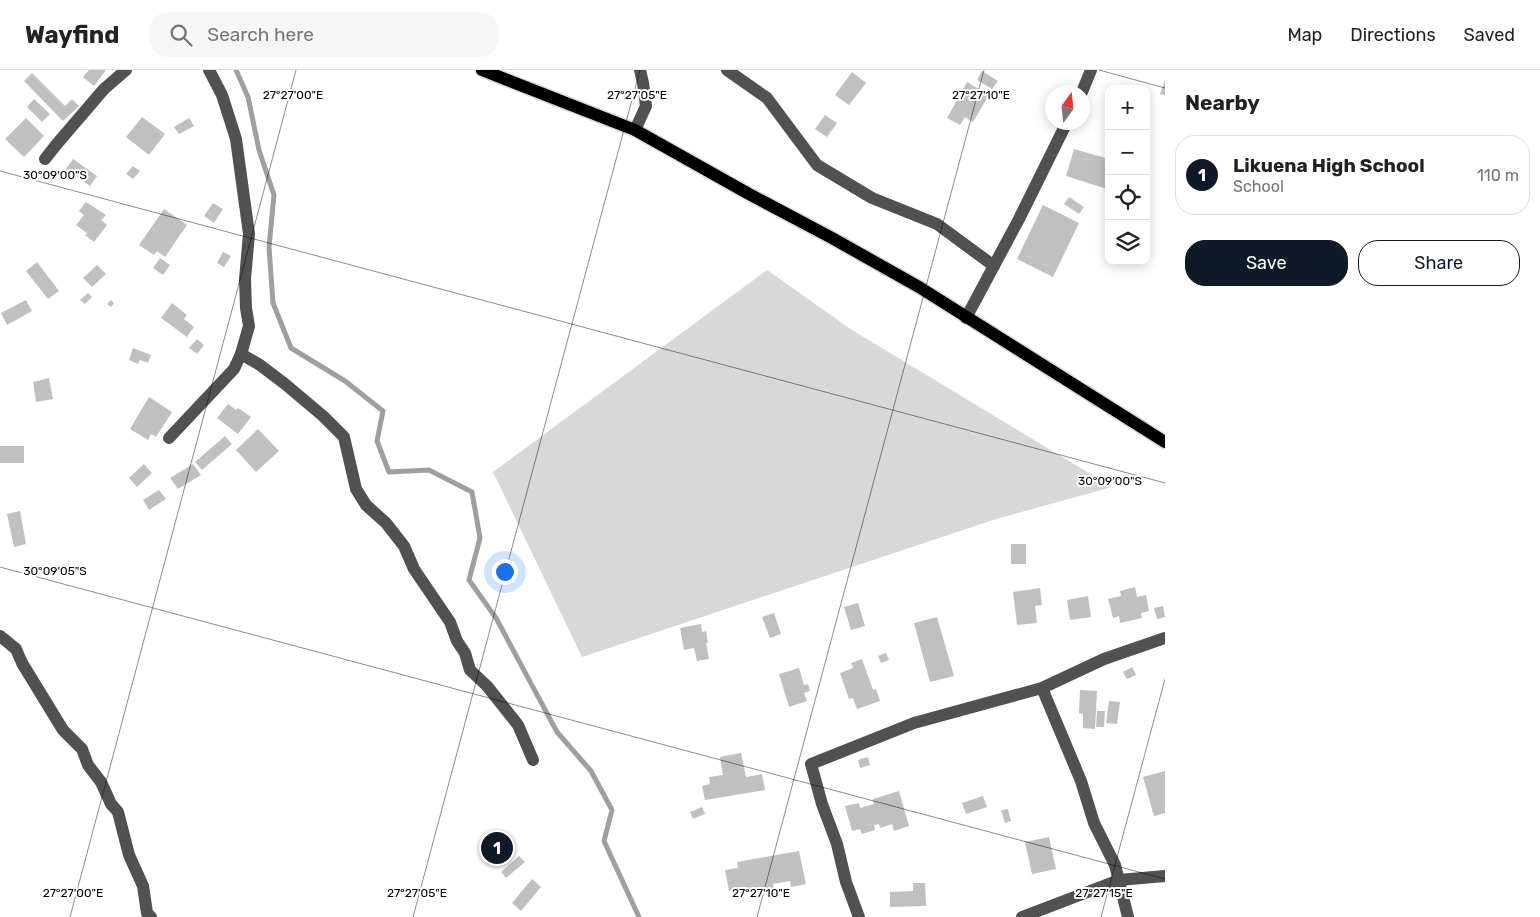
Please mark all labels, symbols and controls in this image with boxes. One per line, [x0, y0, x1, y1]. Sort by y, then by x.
search box [149, 12, 499, 57]
text: Wayfind [25, 21, 119, 49]
icon: search [167, 21, 195, 49]
text: Search here [207, 23, 314, 46]
text: Map [1287, 24, 1322, 46]
text: Directions [1350, 24, 1436, 46]
text: Saved [1464, 24, 1515, 46]
north arrow [1045, 85, 1090, 130]
map controls [1105, 85, 1150, 265]
button: + [1105, 85, 1150, 130]
text: 27°27'00"E [263, 88, 323, 102]
text: 27°27'05"E [607, 88, 667, 102]
text: 27°27'10"E [952, 88, 1010, 102]
text: Nearby [1185, 90, 1260, 115]
button: − [1105, 130, 1150, 175]
text: Likuena High School [1233, 154, 1425, 177]
text: 1 [1198, 166, 1206, 185]
text: 110 m [1477, 166, 1519, 185]
text: 30°09'00"S [23, 168, 87, 182]
button: locate [1105, 175, 1150, 220]
text: School [1233, 177, 1284, 196]
button: layers [1105, 220, 1150, 265]
button: Save [1185, 240, 1348, 286]
button: Share [1358, 240, 1520, 286]
text: 30°09'00"S [1078, 474, 1142, 488]
your location [492, 559, 518, 585]
text: 30°09'05"S [23, 564, 87, 578]
pin: 1 [481, 829, 513, 867]
text: 27°27'00"E [43, 886, 103, 900]
text: 27°27'05"E [387, 886, 447, 900]
text: 27°27'10"E [732, 886, 790, 900]
text: 27°27'15"E [1075, 886, 1133, 900]

